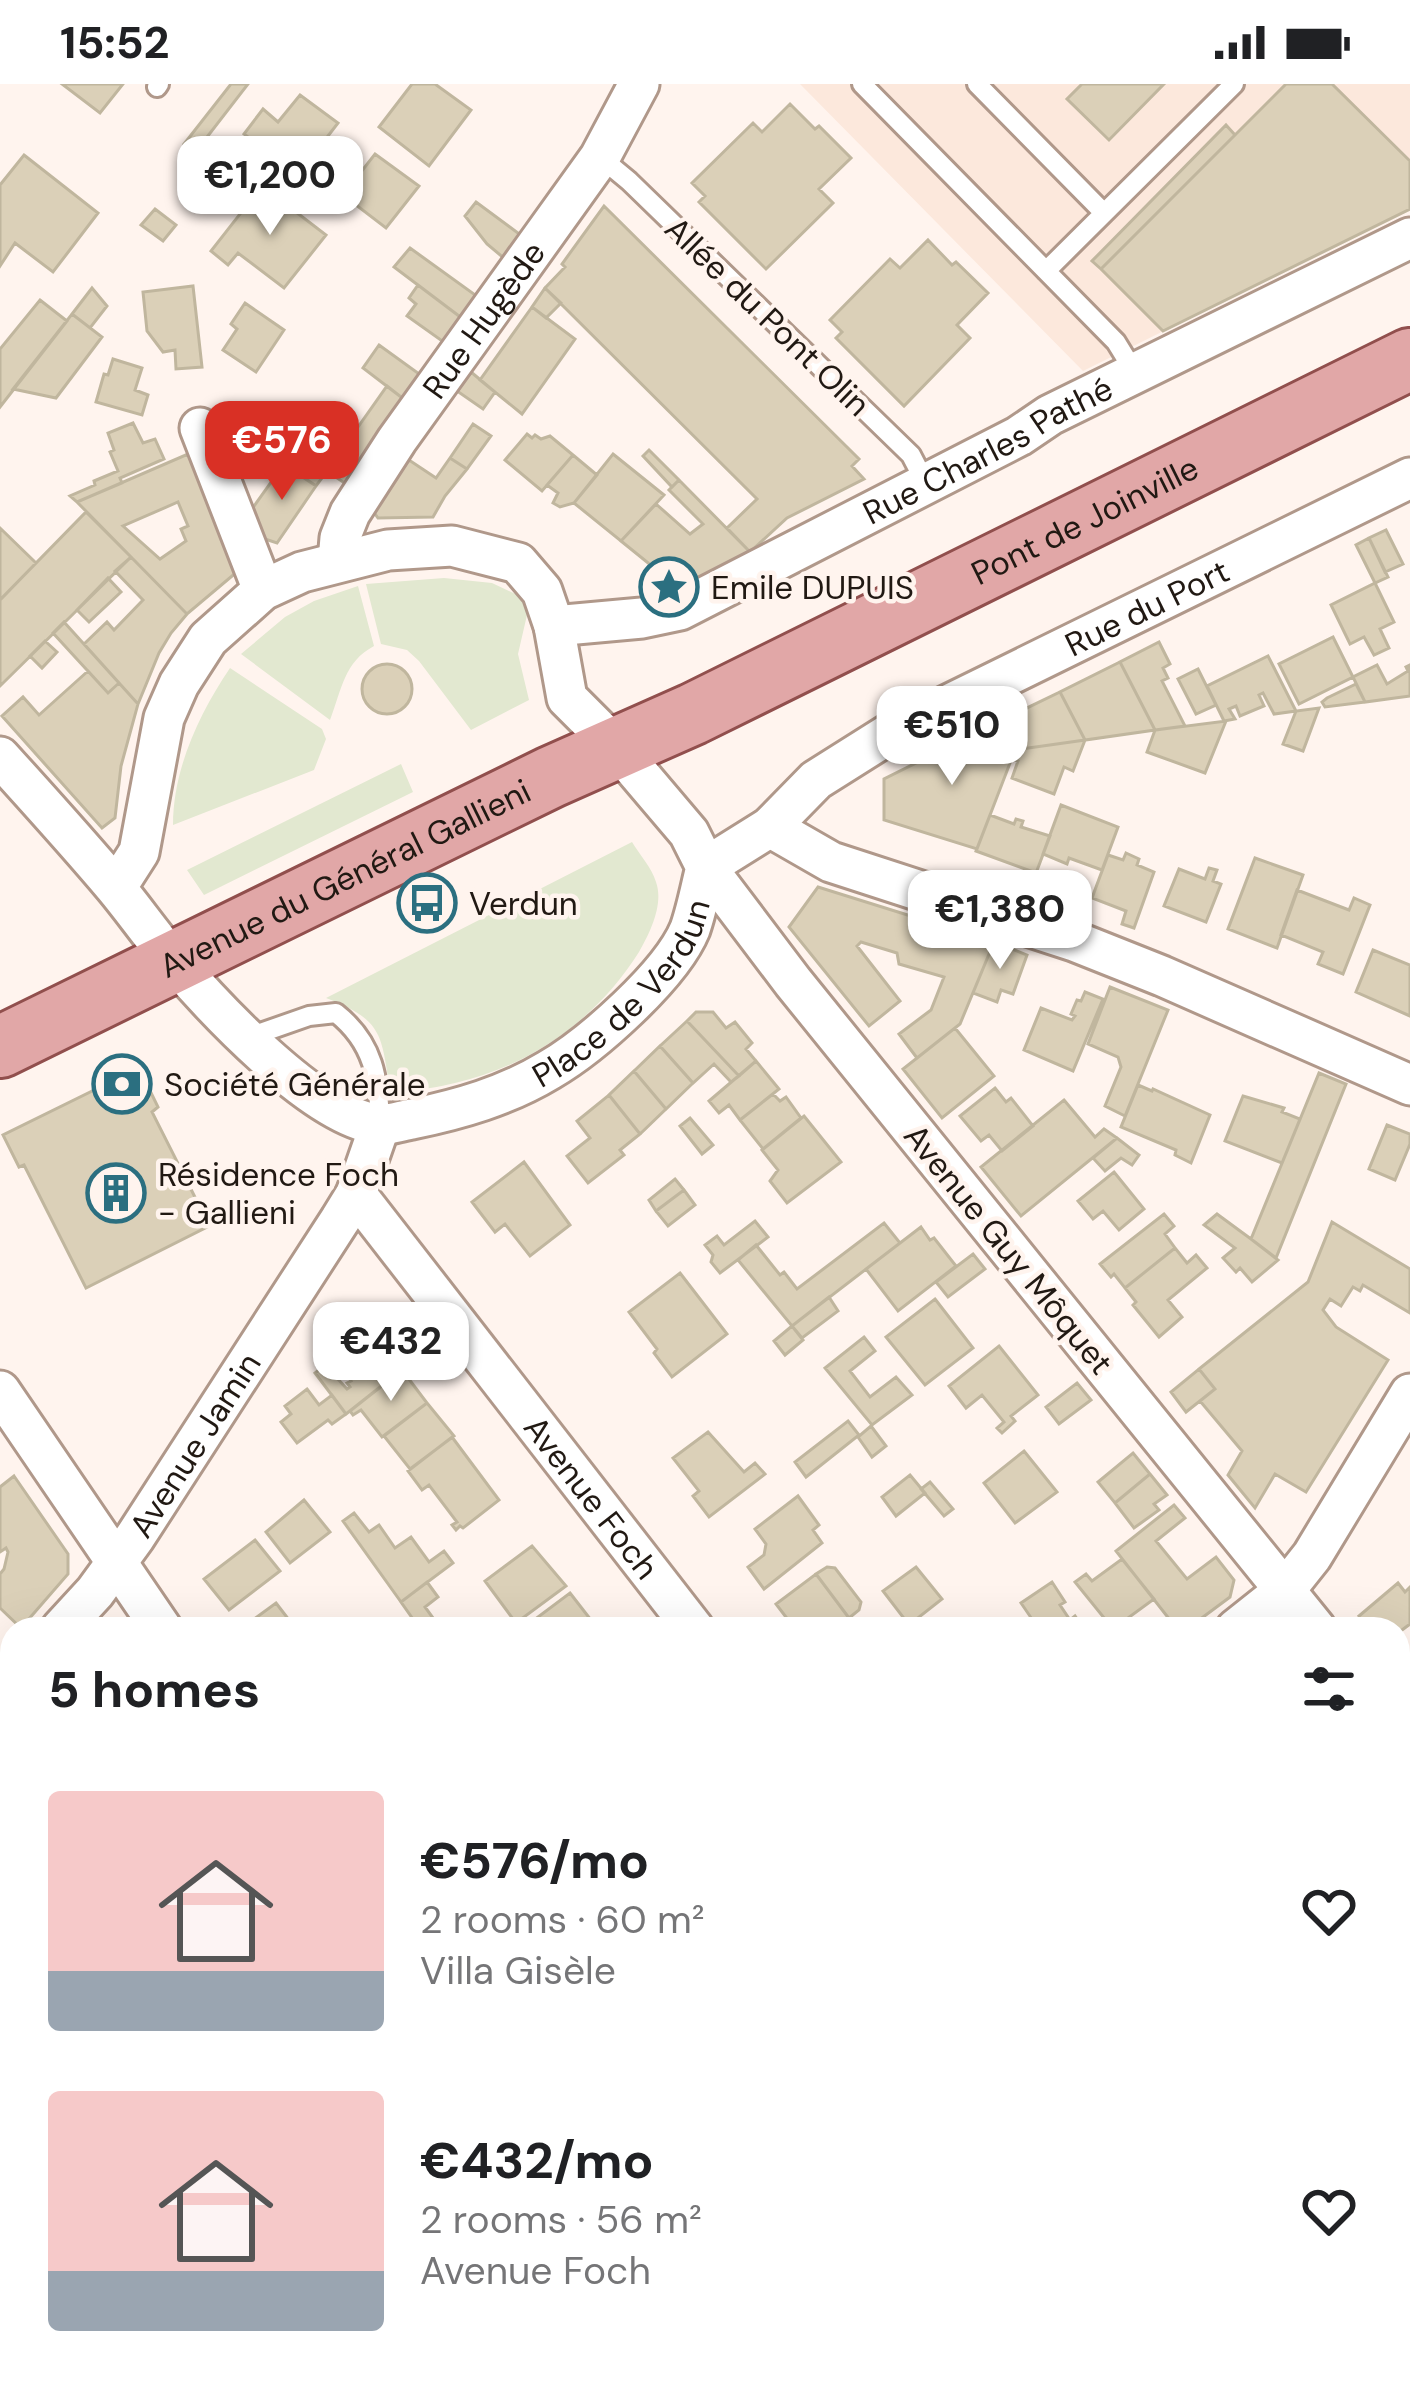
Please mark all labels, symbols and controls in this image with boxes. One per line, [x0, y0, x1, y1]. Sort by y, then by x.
text: 15:52 [60, 13, 169, 72]
pin: €1,200 [172, 136, 368, 238]
text: €1,200 [204, 149, 336, 200]
street label: Allée du Pont Olin [656, 207, 880, 425]
street label: Rue Hugède [413, 233, 555, 407]
street label: Rue Charles Pathé [856, 367, 1120, 534]
pin: €576 [211, 401, 353, 503]
text: €576 [232, 414, 332, 465]
street label: Pont de Joinville [964, 446, 1206, 595]
street label: Rue du Port [1058, 549, 1236, 666]
place icon: Emile DUPUIS [638, 556, 700, 618]
place label: Emile DUPUIS [711, 566, 914, 609]
pin: €510 [881, 686, 1023, 788]
text: €510 [904, 699, 1000, 750]
street label: Avenue du Général Gallieni [152, 769, 538, 988]
pin: €1,380 [902, 870, 1098, 972]
bus stop icon: Verdun [396, 872, 458, 934]
place label: Verdun [469, 882, 578, 925]
text: €1,380 [935, 883, 1065, 934]
street label: Place de Verdun [525, 895, 720, 1097]
bank icon: Société Générale [91, 1053, 153, 1115]
place label: Société Générale [164, 1063, 425, 1106]
street label: Avenue Guy Môquet [894, 1115, 1123, 1383]
place label: Résidence Foch - Gallieni [158, 1153, 399, 1234]
building icon: Résidence Foch - Gallieni [85, 1162, 147, 1224]
pin: €432 [320, 1302, 462, 1404]
text: €432 [340, 1315, 442, 1366]
street label: Avenue Jamin [119, 1345, 271, 1546]
street label: Avenue Foch [514, 1407, 668, 1588]
text: 5 homes [48, 1656, 260, 1723]
icon: filters [1296, 1656, 1362, 1722]
text: €576/mo [420, 1827, 649, 1894]
icon: home [144, 1839, 288, 1983]
icon: heart [1296, 1878, 1362, 1944]
text: 2 rooms · 60 m² [420, 1894, 705, 1945]
text: Villa Gisèle [420, 1945, 616, 1996]
text: €432/mo [420, 2127, 654, 2194]
icon: home [144, 2139, 288, 2283]
icon: heart [1296, 2178, 1362, 2244]
text: 2 rooms · 56 m² [420, 2194, 702, 2245]
text: Avenue Foch [420, 2245, 651, 2296]

